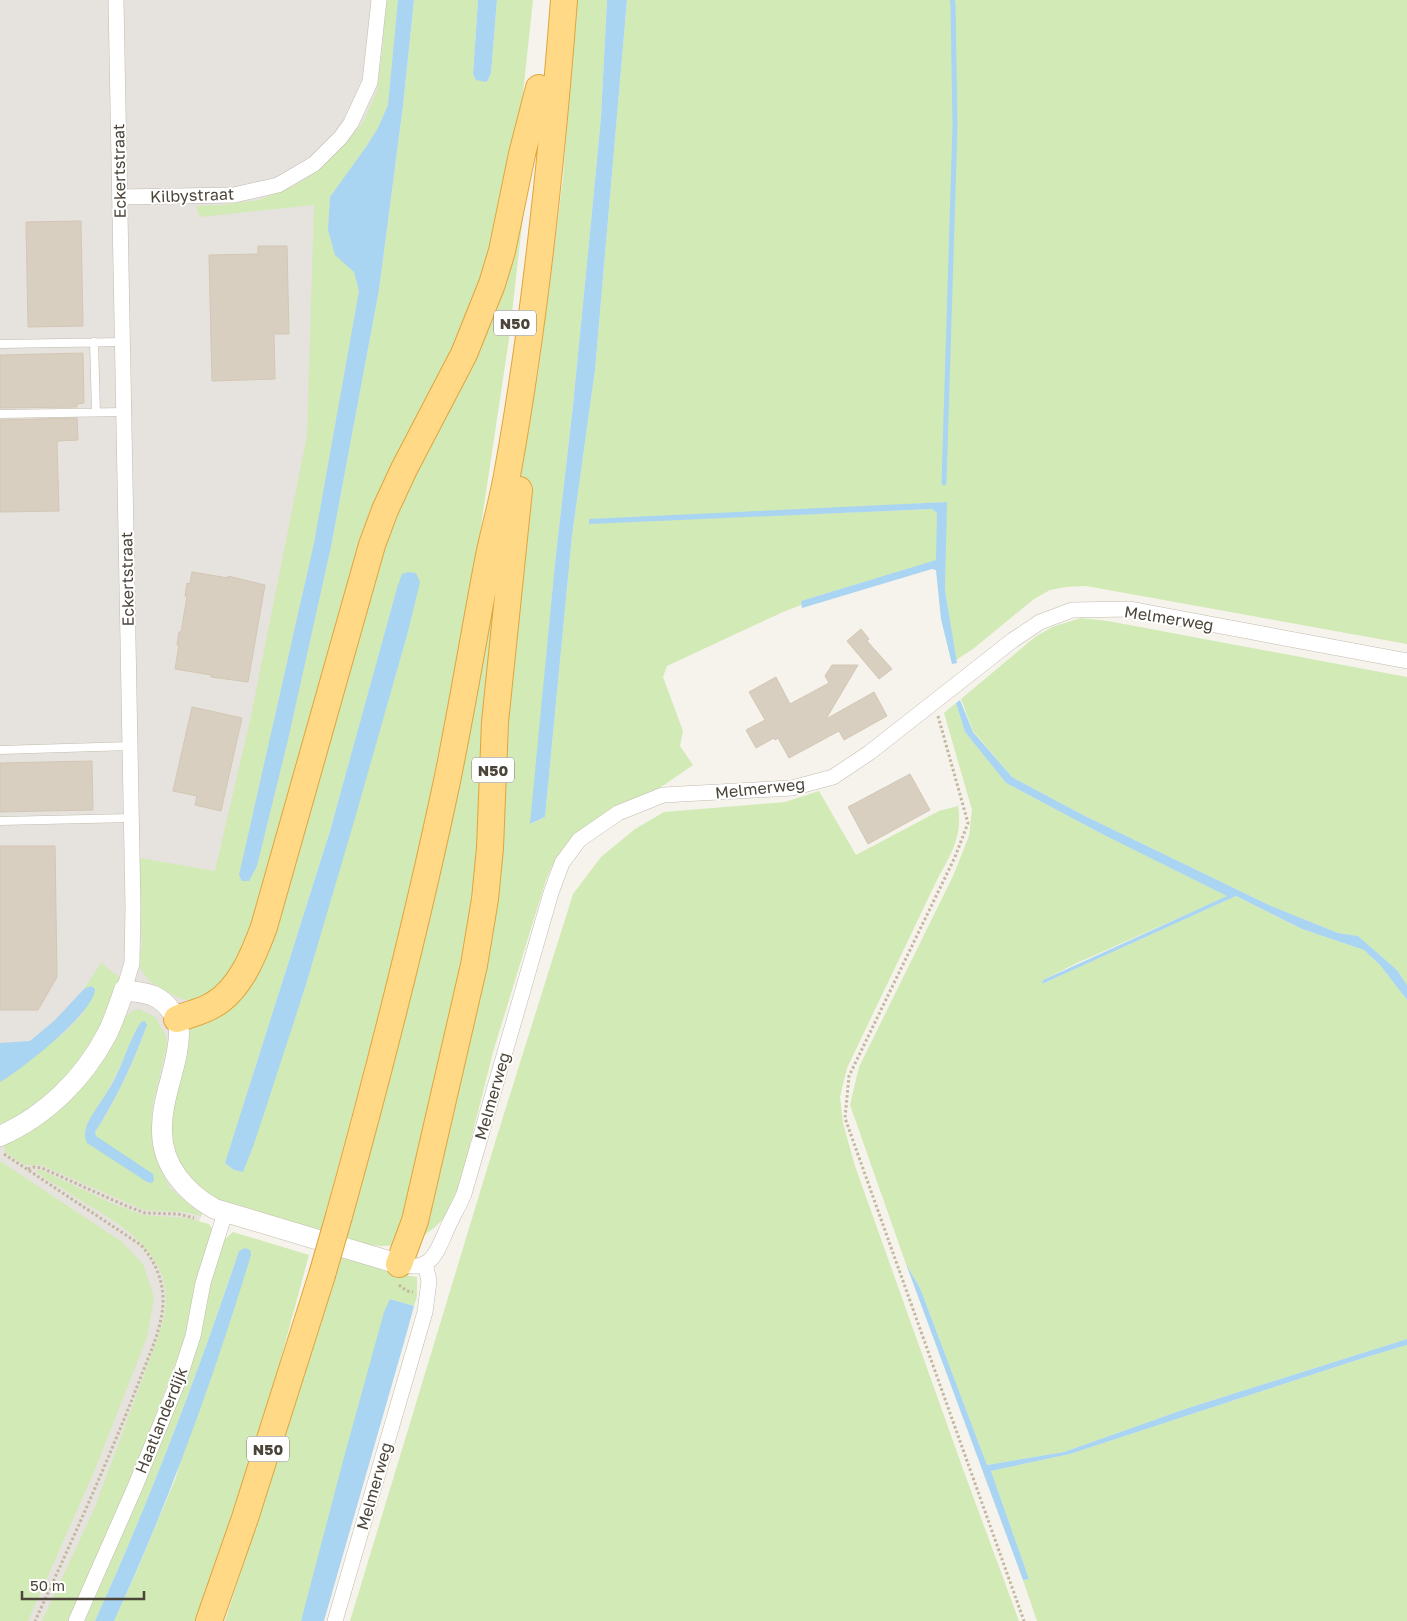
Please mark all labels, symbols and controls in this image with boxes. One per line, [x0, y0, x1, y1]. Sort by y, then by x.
street label: Eckertstraat [108, 124, 130, 218]
street label: Kilbystraat [150, 184, 234, 206]
road number: N50 [494, 310, 536, 336]
street label: Eckertstraat [116, 532, 138, 626]
street label: Melmerweg [1123, 601, 1215, 635]
road number: N50 [472, 758, 514, 782]
street label: Melmerweg [714, 773, 806, 803]
street label: Melmerweg [470, 1050, 514, 1142]
street label: Haatlanderdijk [131, 1364, 191, 1476]
road number: N50 [247, 1436, 289, 1462]
street label: Melmerweg [352, 1440, 396, 1532]
scale bar [22, 1568, 145, 1600]
text: 50 m [30, 1576, 65, 1594]

